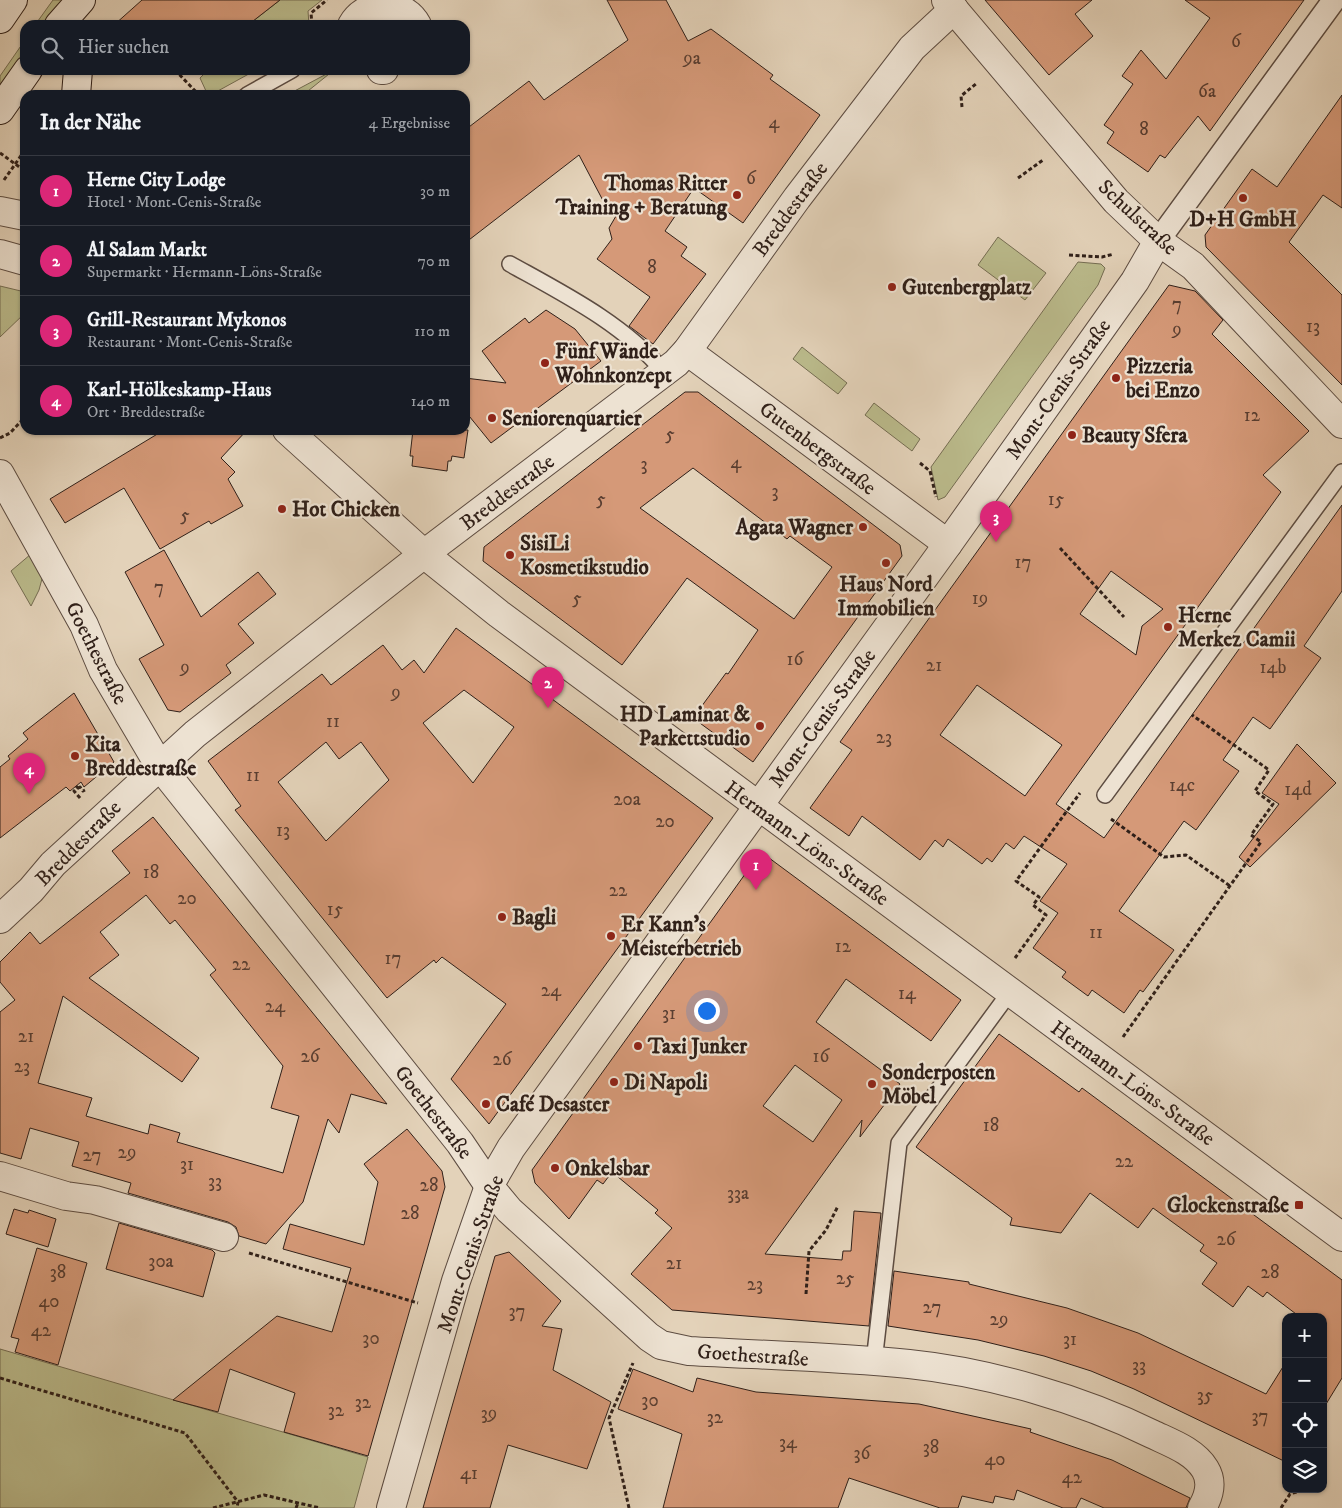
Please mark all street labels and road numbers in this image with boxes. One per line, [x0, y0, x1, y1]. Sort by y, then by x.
street label: Breddestraße [748, 157, 834, 262]
street label: Schulstraße [1092, 174, 1183, 261]
street label: Mont-Cenis-Straße [1001, 314, 1117, 465]
street label: Gutenbergstraße [754, 396, 881, 501]
street label: Breddestraße [455, 449, 560, 537]
street label: Goethestraße [59, 598, 133, 709]
street label: Mont-Cenis-Straße [764, 644, 882, 793]
street label: Hermann-Löns-Straße [719, 775, 894, 912]
street label: Breddestraße [30, 795, 127, 892]
street label: Hermann-Löns-Straße [1045, 1015, 1220, 1152]
street label: Goethestraße [389, 1061, 478, 1165]
street label: Mont-Cenis-Straße [432, 1171, 510, 1337]
street label: Goethestraße [696, 1339, 810, 1373]

